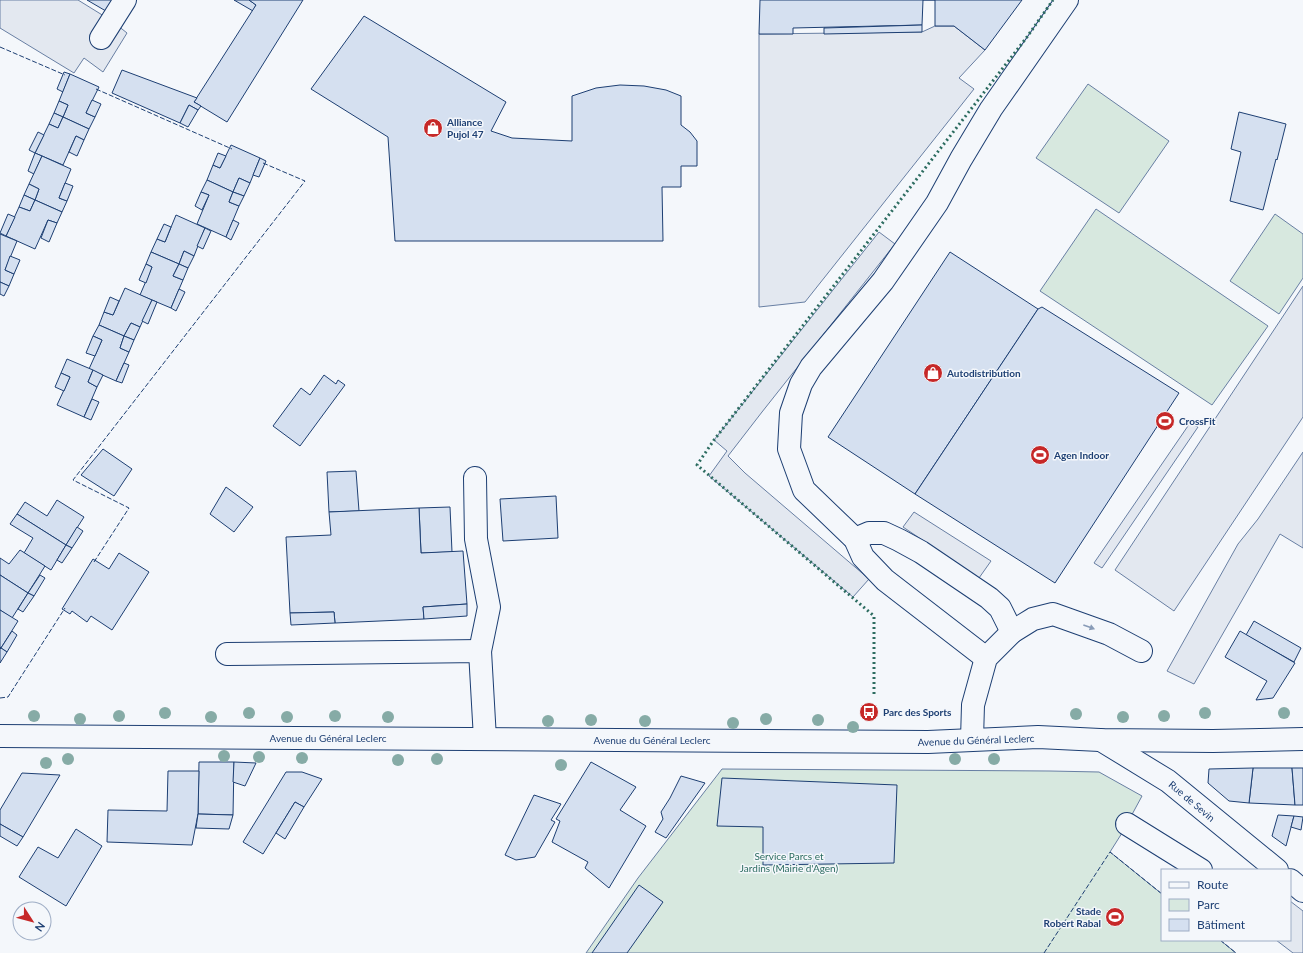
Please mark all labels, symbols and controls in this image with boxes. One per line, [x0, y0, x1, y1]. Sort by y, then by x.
place label: Alliance Pujol 47 [446, 116, 484, 140]
shop icon: Alliance Pujol 47 [422, 117, 444, 139]
shop icon: Autodistribution [922, 362, 944, 384]
place label: Autodistribution [946, 367, 1021, 379]
sports icon: CrossFit [1154, 410, 1176, 432]
place label: CrossFit [1179, 415, 1216, 427]
sports icon: Agen Indoor [1029, 444, 1051, 466]
place label: Agen Indoor [1053, 449, 1109, 461]
one-way arrow [1084, 625, 1096, 631]
bus stop icon: Parc des Sports [858, 701, 880, 723]
place label: Parc des Sports [883, 706, 952, 718]
street label: Avenue du Général Leclerc [270, 732, 387, 744]
street label: Avenue du Général Leclerc [917, 732, 1035, 748]
street label: Avenue du Général Leclerc [594, 734, 711, 746]
street label: Rue de Sevin [1166, 778, 1218, 824]
park label: Service Parcs et Jardins (Mairie d'Agen) [740, 850, 838, 874]
legend [1161, 869, 1291, 941]
text: Route [1197, 877, 1228, 892]
text: Parc [1197, 897, 1220, 912]
north arrow [12, 901, 52, 941]
place label: Stade Robert Rabal [1044, 905, 1102, 929]
sports icon: Stade Robert Rabal [1104, 906, 1126, 928]
text: Bâtiment [1197, 917, 1246, 932]
text: N [33, 920, 48, 934]

